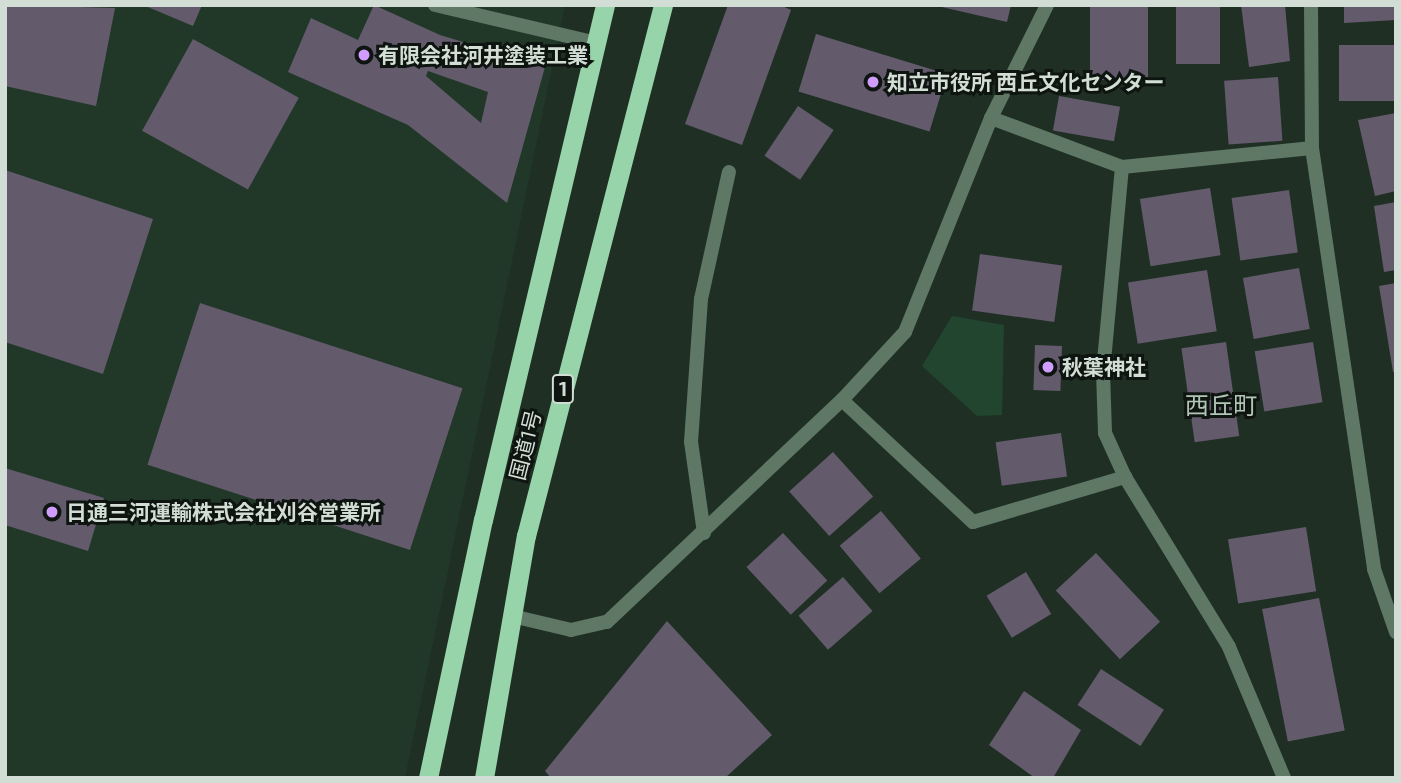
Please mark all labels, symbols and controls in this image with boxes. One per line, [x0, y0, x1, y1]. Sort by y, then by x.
place label: 有限会社河井塗装工業 [378, 42, 588, 68]
marker: 有限会社河井塗装工業 [356, 47, 372, 63]
place label: 知立市役所 西丘文化センター [887, 69, 1165, 95]
marker: 知立市役所 西丘文化センター [865, 74, 881, 90]
place label: 秋葉神社 [1062, 354, 1146, 380]
marker: 秋葉神社 [1040, 359, 1056, 375]
road number: 1 [551, 374, 575, 404]
district label: 西丘町 [1185, 391, 1257, 419]
street label: 国道1号 [504, 407, 546, 483]
place label: 日通三河運輸株式会社刈谷営業所 [66, 499, 381, 525]
marker: 日通三河運輸株式会社刈谷営業所 [44, 504, 60, 520]

